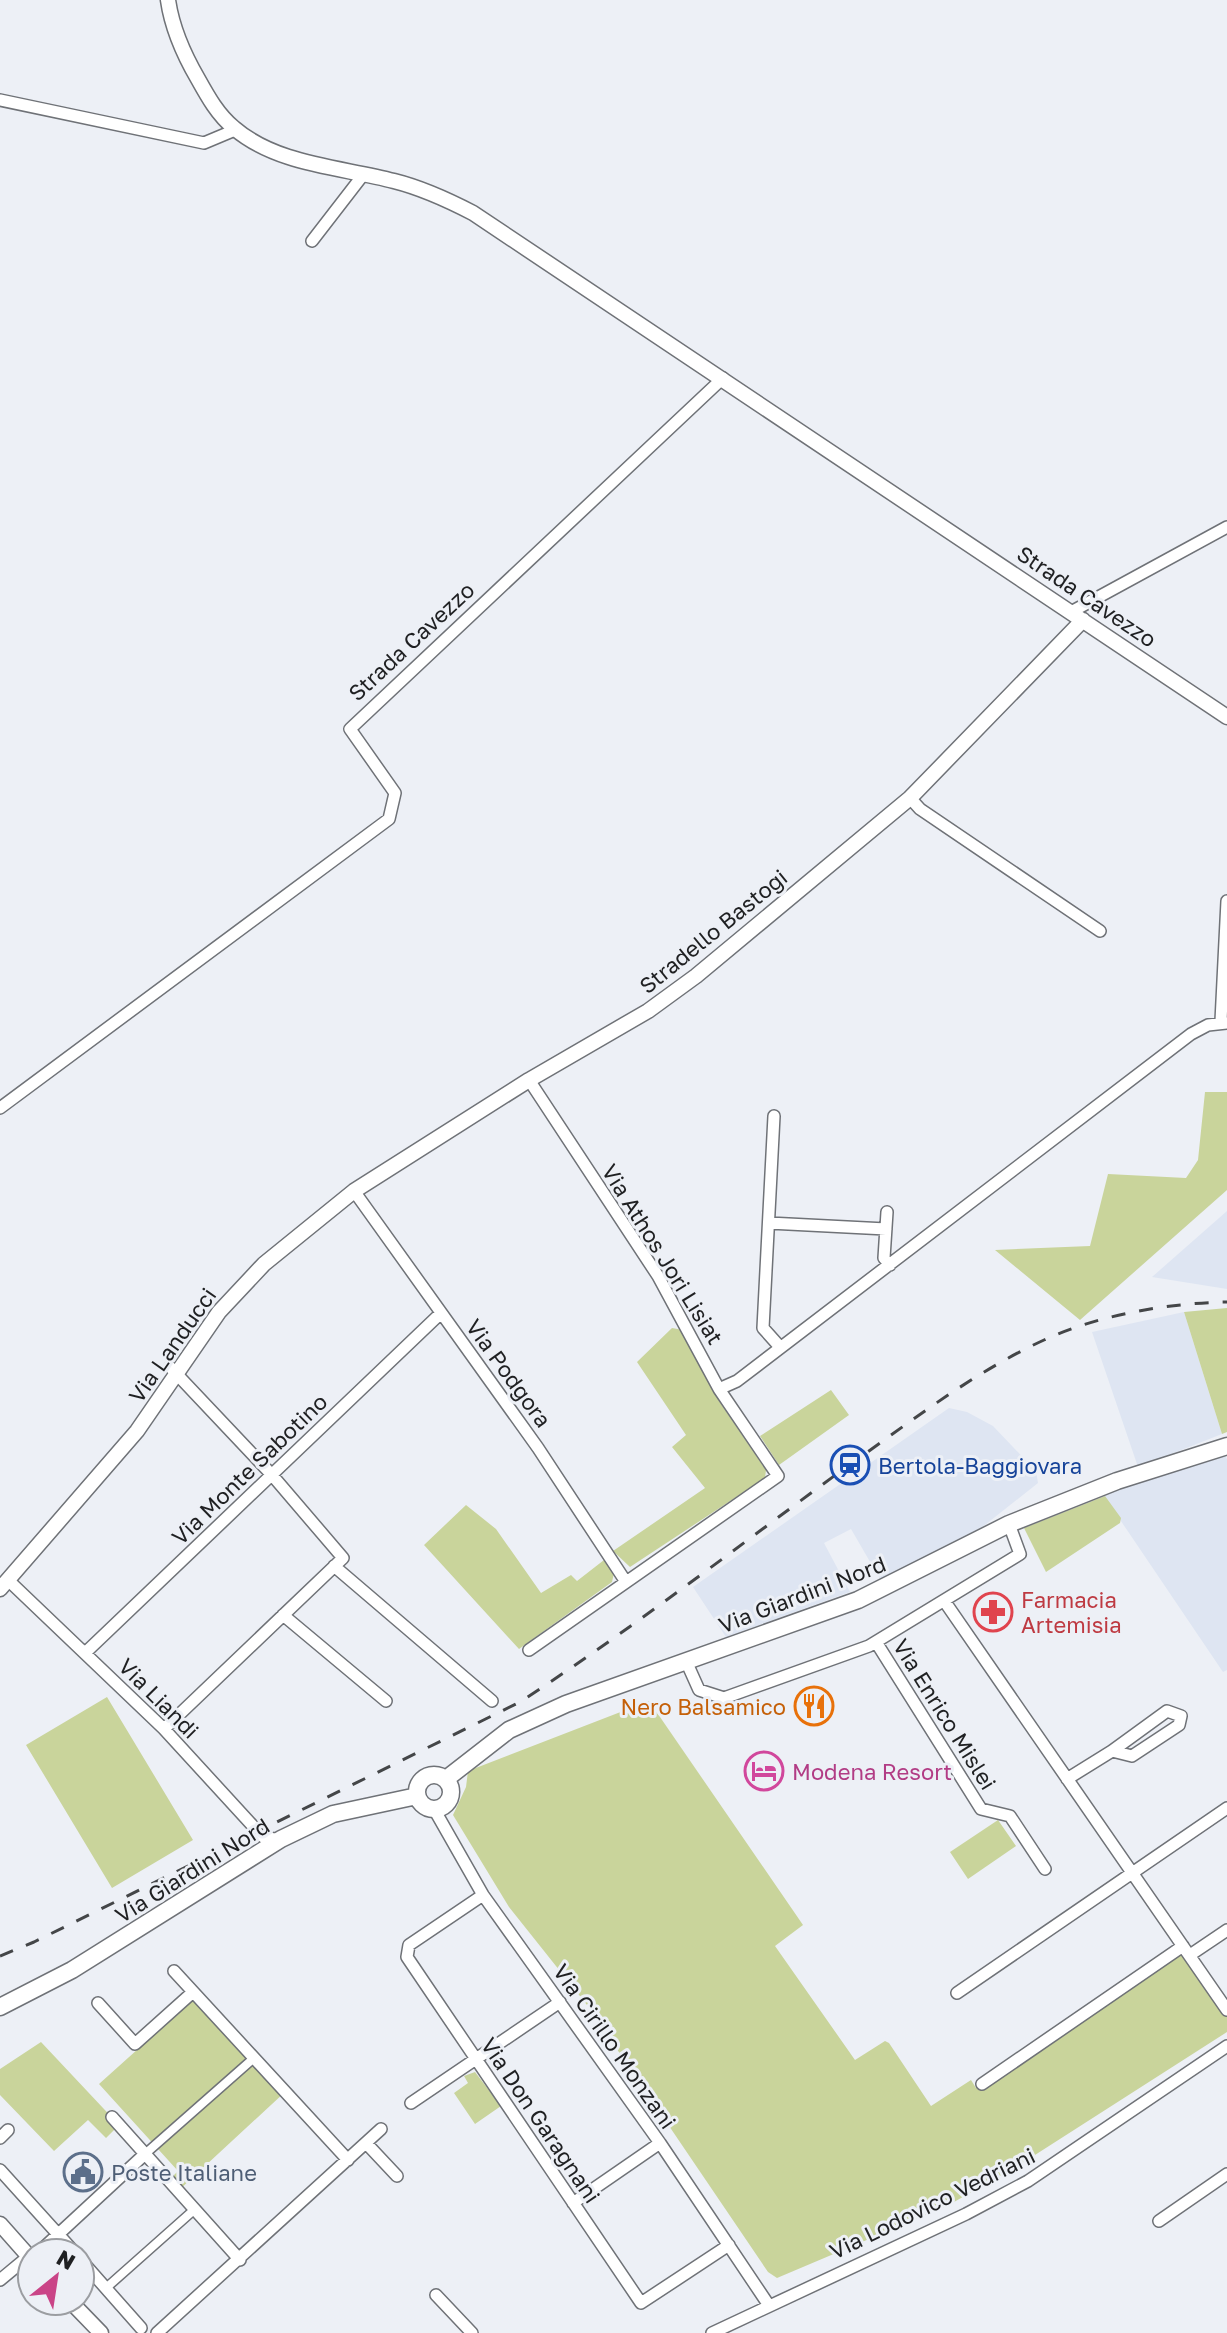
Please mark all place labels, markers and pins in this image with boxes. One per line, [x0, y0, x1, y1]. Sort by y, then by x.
station icon: Bertola-Baggiovara [829, 1444, 871, 1486]
place label: Bertola-Baggiovara [878, 1452, 1082, 1479]
place label: Farmacia Artemisia [1021, 1586, 1122, 1638]
pharmacy icon: Farmacia Artemisia [972, 1591, 1014, 1633]
restaurant icon: Nero Balsamico [793, 1685, 835, 1727]
place label: Nero Balsamico [621, 1693, 786, 1720]
hotel icon: Modena Resort [743, 1750, 785, 1792]
place label: Modena Resort [792, 1758, 952, 1785]
public building icon: Poste Italiane [62, 2151, 104, 2193]
place label: Poste Italiane [111, 2159, 257, 2186]

